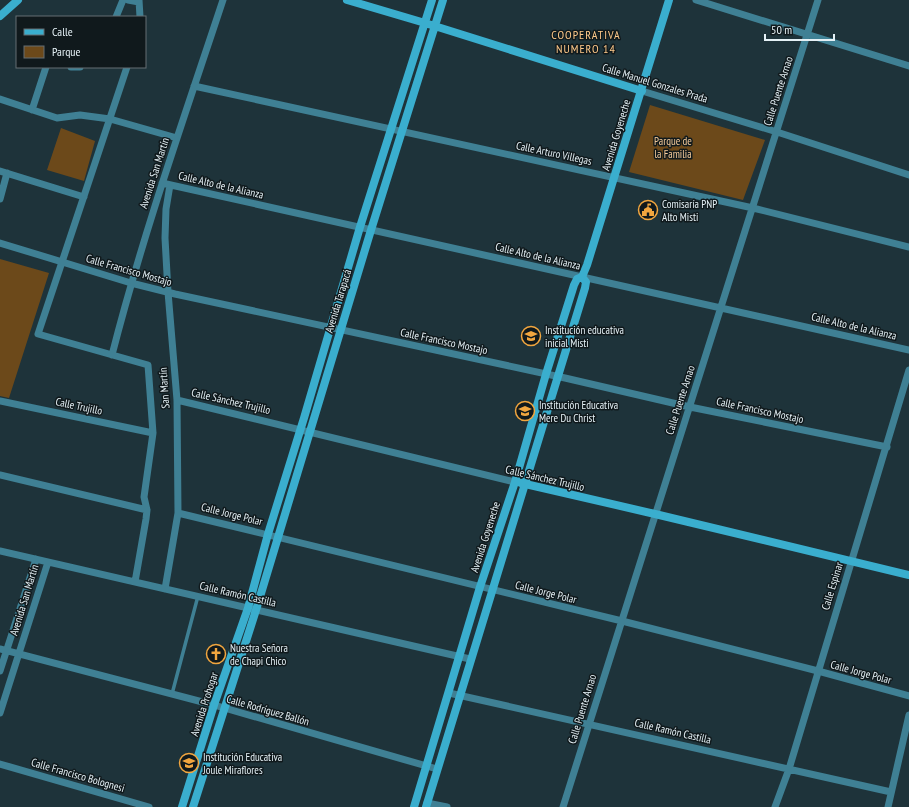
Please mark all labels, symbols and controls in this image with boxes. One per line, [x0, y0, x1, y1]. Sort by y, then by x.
legend [16, 16, 146, 68]
scale bar [765, 16, 834, 42]
text: 50 m [771, 22, 792, 37]
text: Calle [52, 24, 73, 39]
district label: COOPERATIVA NUMERO 14 [551, 27, 621, 56]
text: Parque [52, 44, 81, 59]
street label: Calle Puente Arnao [760, 54, 796, 127]
street label: Calle Manuel Gonzales Prada [601, 60, 709, 106]
street label: Avenida Goyeneche [599, 97, 634, 172]
park label: Parque de la Familia [654, 134, 692, 161]
street label: Avenida San Martín [136, 136, 172, 210]
street label: Calle Arturo Villegas [515, 138, 593, 168]
street label: Calle Alto de la Alianza [177, 168, 265, 202]
place label: Comisaría PNP Alto Misti [662, 197, 717, 224]
public building icon: Comisaría PNP Alto Misti [637, 199, 659, 221]
street label: Calle Alto de la Alianza [494, 239, 582, 273]
street label: Calle Francisco Mostajo [84, 251, 174, 289]
street label: Avenida Tarapacá [322, 268, 354, 334]
street label: Calle Alto de la Alianza [810, 309, 898, 343]
place label: Institución educativa inicial Misti [545, 323, 624, 350]
street label: Calle Francisco Mostajo [399, 325, 489, 357]
school or university icon: Institución educativa inicial Misti [520, 325, 542, 347]
street label: Calle Puente Arnao [662, 363, 698, 436]
street label: San Martín [156, 367, 172, 409]
street label: Calle Sánchez Trujillo [190, 385, 272, 417]
street label: Calle Trujillo [54, 394, 104, 418]
street label: Calle Francisco Mostajo [715, 394, 805, 426]
place label: Institución Educativa Mere Du Christ [539, 398, 618, 425]
school or university icon: Institución Educativa Mere Du Christ [514, 400, 536, 422]
street label: Calle Sánchez Trujillo [504, 462, 586, 494]
street label: Avenida Goyeneche [467, 499, 503, 574]
street label: Calle Jorge Polar [200, 500, 264, 528]
street label: Calle Espinar [818, 560, 846, 612]
street label: Avenida San Martín [7, 563, 41, 637]
street label: Calle Ramón Castilla [198, 578, 278, 610]
street label: Calle Jorge Polar [514, 578, 578, 606]
place label: Nuestra Señora de Chapi Chico [230, 641, 288, 668]
church icon: Nuestra Señora de Chapi Chico [205, 643, 227, 665]
street label: Calle Jorge Polar [829, 657, 893, 687]
street label: Avenida Prohogar [187, 670, 221, 738]
street label: Calle Puente Arnao [565, 672, 599, 745]
street label: Calle Rodríguez Ballón [225, 692, 311, 729]
street label: Calle Ramón Castilla [633, 715, 713, 747]
place label: Institución Educativa Joule Miraflores [202, 750, 282, 777]
school or university icon: Institución Educativa Joule Miraflores [178, 752, 200, 774]
street label: Calle Francisco Bolognesi [30, 755, 126, 795]

